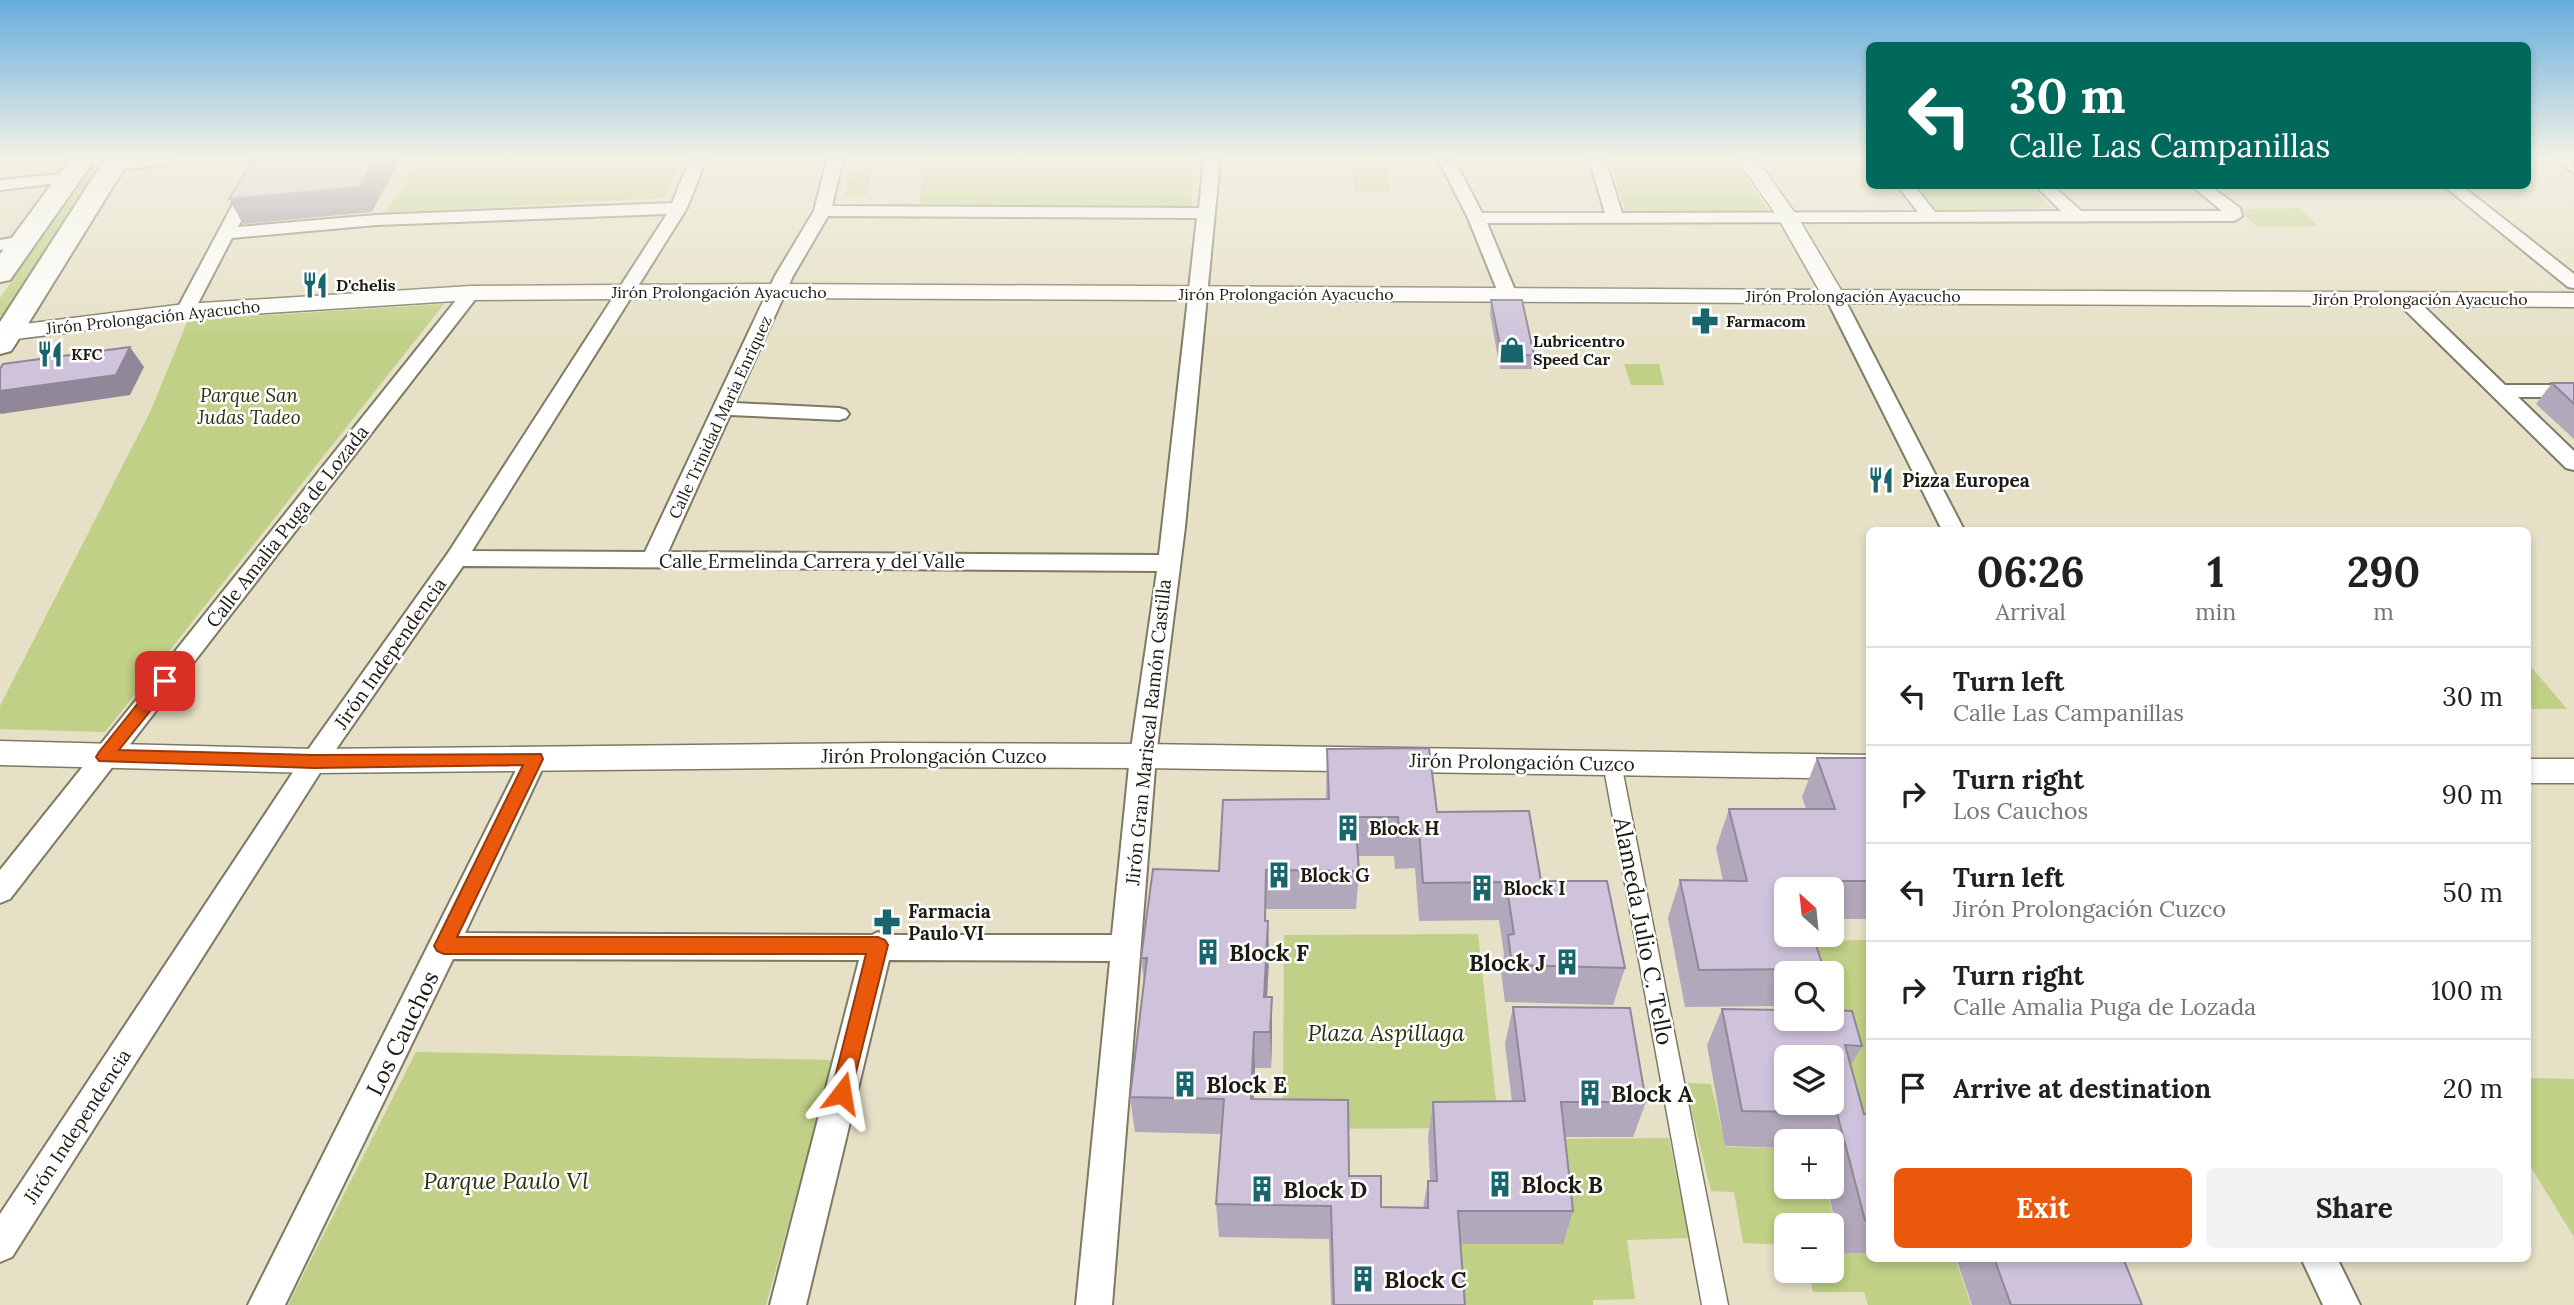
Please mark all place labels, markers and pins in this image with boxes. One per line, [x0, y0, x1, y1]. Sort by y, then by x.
restaurant icon: D'chelis [300, 270, 330, 300]
place label: D'chelis [336, 275, 396, 295]
pharmacy icon: Farmacom [1690, 306, 1720, 336]
place label: Farmacom [1726, 311, 1806, 331]
place label: Lubricentro Speed Car [1533, 331, 1625, 369]
shop icon: Lubricentro Speed Car [1497, 335, 1527, 365]
restaurant icon: KFC [35, 339, 65, 369]
place label: KFC [71, 344, 103, 364]
restaurant icon: Pizza Europea [1866, 465, 1896, 495]
place label: Pizza Europea [1902, 468, 2030, 492]
pin [135, 651, 195, 711]
building icon: Block H [1333, 813, 1363, 843]
place label: Block H [1369, 816, 1440, 840]
building icon: Block G [1264, 860, 1294, 890]
place label: Block G [1300, 863, 1370, 887]
building icon: Block I [1467, 873, 1497, 903]
place label: Block I [1503, 876, 1566, 900]
place label: Farmacia Paulo VI [908, 899, 991, 945]
pharmacy icon: Farmacia Paulo VI [872, 907, 902, 937]
building icon: Block F [1193, 937, 1223, 967]
place label: Block F [1229, 938, 1309, 967]
building icon: Block J [1552, 947, 1582, 977]
place label: Block J [1469, 948, 1546, 977]
building icon: Block E [1170, 1069, 1200, 1099]
place label: Block E [1206, 1070, 1287, 1099]
building icon: Block A [1575, 1078, 1605, 1108]
place label: Block A [1611, 1079, 1694, 1108]
building icon: Block B [1485, 1169, 1515, 1199]
place label: Block B [1521, 1170, 1603, 1199]
building icon: Block D [1247, 1174, 1277, 1204]
place label: Block D [1283, 1175, 1367, 1204]
building icon: Block C [1348, 1264, 1378, 1294]
place label: Block C [1384, 1265, 1467, 1294]

